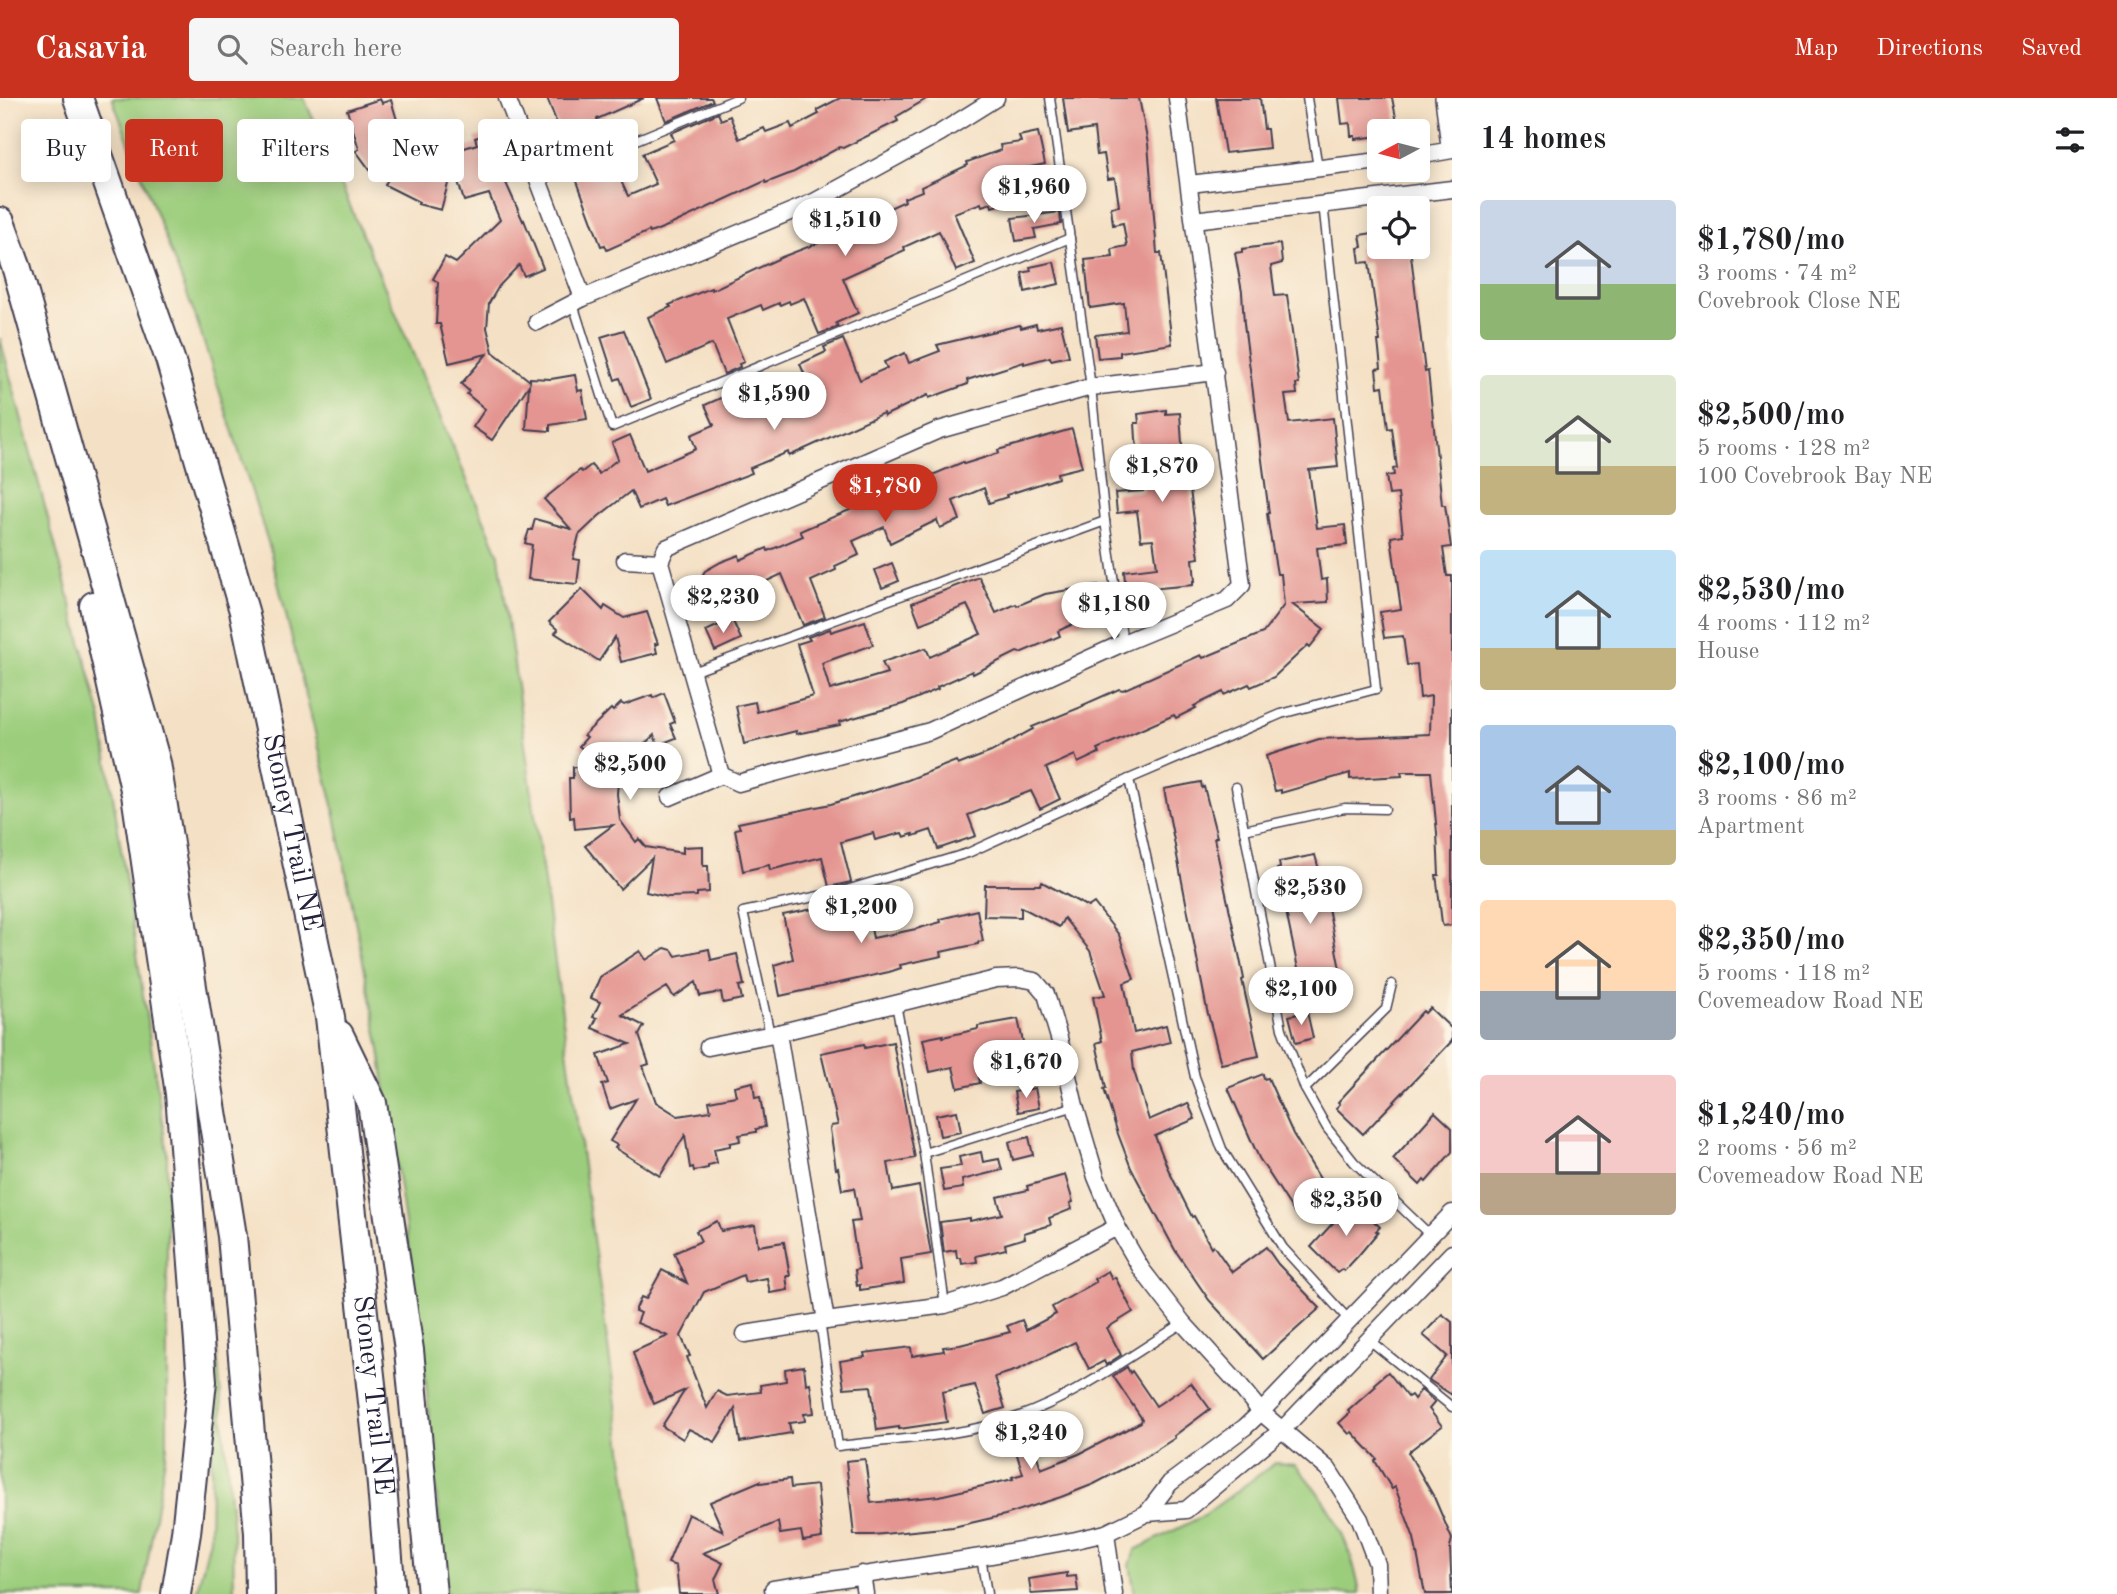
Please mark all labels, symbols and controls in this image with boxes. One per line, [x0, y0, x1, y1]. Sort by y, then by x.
search box [189, 18, 679, 81]
icon: search [213, 30, 251, 68]
text: Casavia [35, 33, 147, 66]
text: Search here [269, 36, 402, 62]
text: Map [1794, 37, 1838, 61]
text: Directions [1876, 37, 1983, 61]
text: Saved [2021, 37, 2082, 61]
chip: Buy [21, 119, 111, 182]
chip: Rent [125, 119, 223, 182]
chip: Filters [237, 119, 354, 182]
chip: New [368, 119, 464, 182]
chip: Apartment [478, 119, 638, 182]
north arrow [1367, 119, 1430, 182]
map controls [1367, 119, 1430, 259]
icon: filters [2051, 121, 2089, 159]
text: 14 homes [1480, 125, 1606, 155]
pin: $1,960 [977, 166, 1091, 225]
text: $1,960 [997, 176, 1071, 199]
button: locate [1367, 196, 1430, 259]
pin: $1,510 [788, 198, 902, 258]
text: $1,510 [808, 209, 882, 232]
text: $1,780/mo [1697, 226, 1845, 256]
icon: home [1536, 228, 1620, 312]
text: 3 rooms · 74 m² [1697, 262, 1857, 285]
text: Covebrook Close NE [1697, 290, 1901, 313]
pin: $1,590 [717, 372, 831, 432]
text: $1,590 [737, 383, 811, 406]
text: $2,500/mo [1697, 401, 1845, 431]
icon: home [1536, 403, 1620, 487]
text: 5 rooms · 128 m² [1697, 437, 1870, 460]
pin: $1,870 [1105, 444, 1219, 504]
text: $1,870 [1125, 455, 1199, 478]
pin: $1,780 [828, 464, 942, 524]
text: 100 Covebrook Bay NE [1697, 465, 1932, 488]
text: $1,780 [848, 475, 922, 498]
pin: $2,230 [666, 575, 780, 635]
text: $2,530/mo [1697, 576, 1845, 606]
icon: home [1536, 578, 1620, 662]
pin: $1,180 [1057, 582, 1171, 642]
text: $2,230 [686, 586, 760, 609]
text: $1,180 [1077, 593, 1151, 616]
text: 4 rooms · 112 m² [1697, 612, 1870, 635]
text: House [1697, 640, 1759, 663]
street label: Stoney Trail NE [256, 731, 325, 934]
pin: $2,500 [573, 742, 687, 802]
text: $2,100/mo [1697, 751, 1845, 781]
text: $2,500 [593, 753, 667, 776]
icon: home [1536, 753, 1620, 837]
text: 3 rooms · 86 m² [1697, 787, 1857, 810]
text: Apartment [1697, 815, 1805, 838]
pin: $2,530 [1253, 866, 1367, 926]
text: $2,530 [1273, 877, 1347, 900]
pin: $1,200 [804, 886, 918, 945]
text: $1,200 [824, 896, 898, 919]
text: $2,350/mo [1697, 926, 1845, 956]
icon: home [1536, 928, 1620, 1012]
text: 5 rooms · 118 m² [1697, 962, 1870, 985]
pin: $2,100 [1244, 968, 1358, 1027]
text: $2,100 [1264, 978, 1338, 1001]
text: Covemeadow Road NE [1697, 990, 1923, 1013]
pin: $1,670 [969, 1040, 1083, 1100]
text: $1,670 [989, 1051, 1063, 1074]
text: $1,240/mo [1697, 1101, 1845, 1131]
icon: home [1536, 1103, 1620, 1187]
text: 2 rooms · 56 m² [1697, 1137, 1857, 1160]
text: Covemeadow Road NE [1697, 1165, 1923, 1188]
pin: $2,350 [1289, 1178, 1403, 1238]
text: $2,350 [1309, 1189, 1383, 1212]
street label: Stoney Trail NE [347, 1294, 397, 1496]
pin: $1,240 [974, 1412, 1088, 1471]
text: $1,240 [994, 1422, 1068, 1445]

